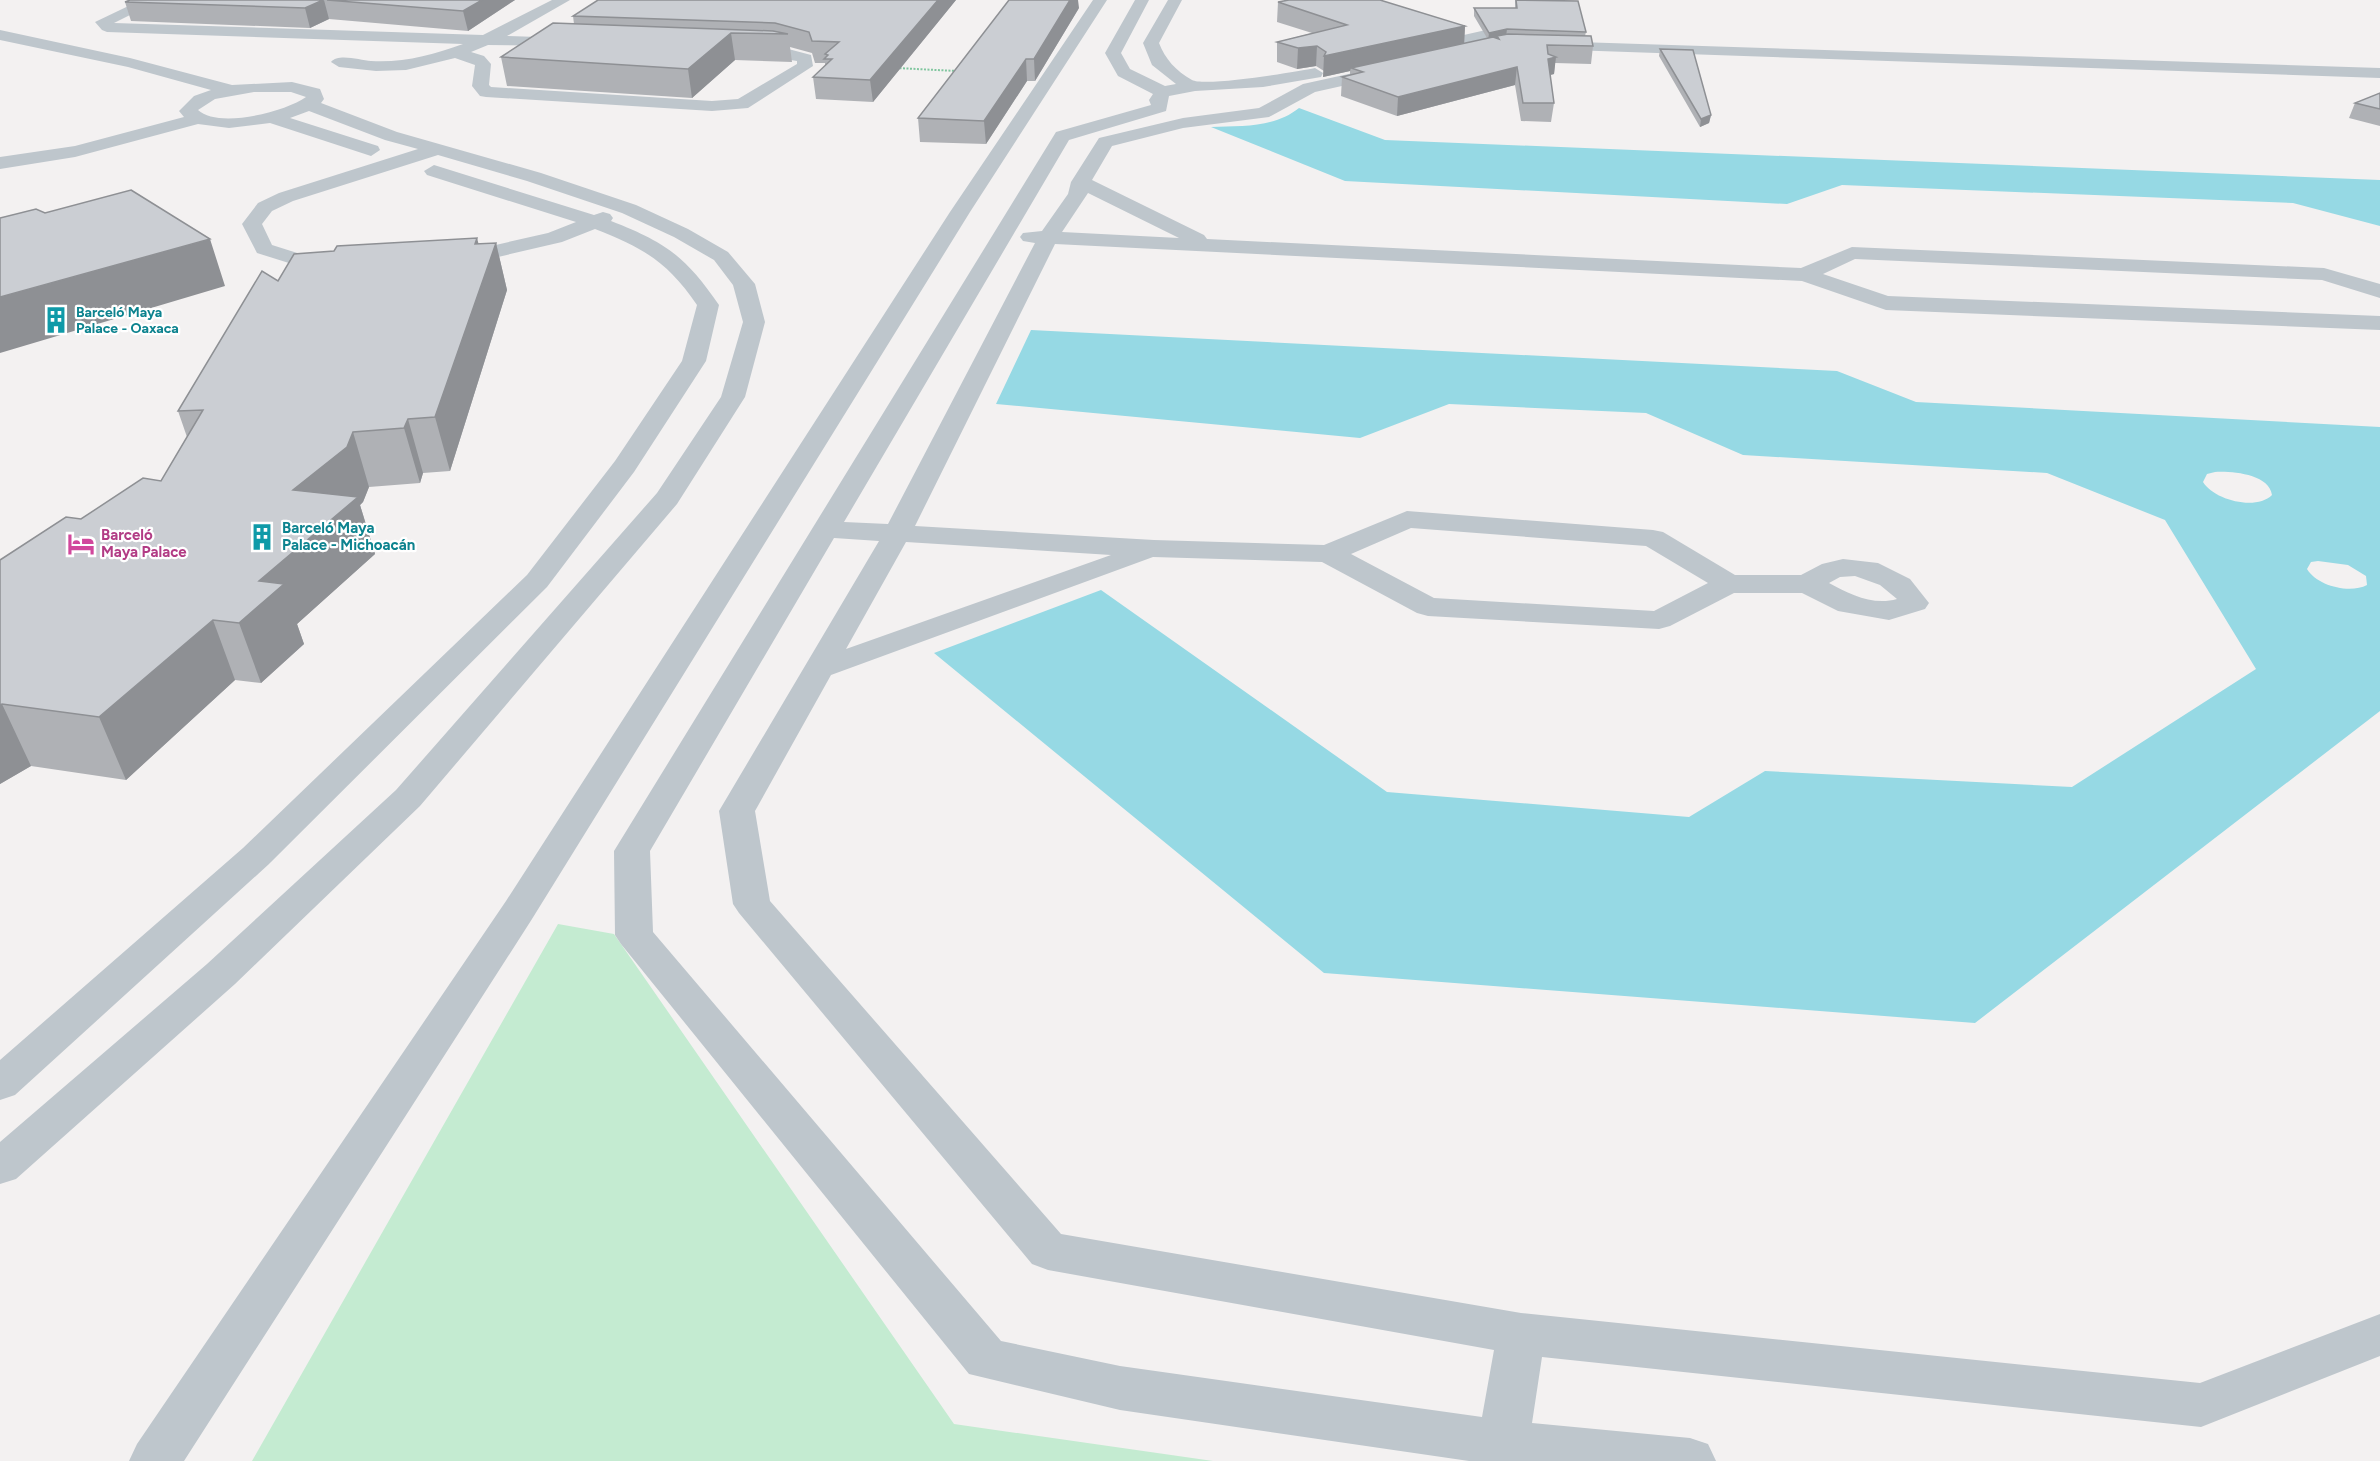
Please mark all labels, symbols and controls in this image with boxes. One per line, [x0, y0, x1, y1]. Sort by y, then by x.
place label: Barceló Maya Palace - Oaxaca [76, 304, 179, 337]
building icon: Barceló Maya Palace - Oaxaca [41, 305, 71, 335]
place label: Barceló Maya Palace - Michoacán [282, 519, 415, 554]
building icon: Barceló Maya Palace - Michoacán [247, 522, 277, 552]
place label: Barceló Maya Palace [101, 526, 187, 561]
hotel icon: Barceló Maya Palace [66, 529, 96, 559]

